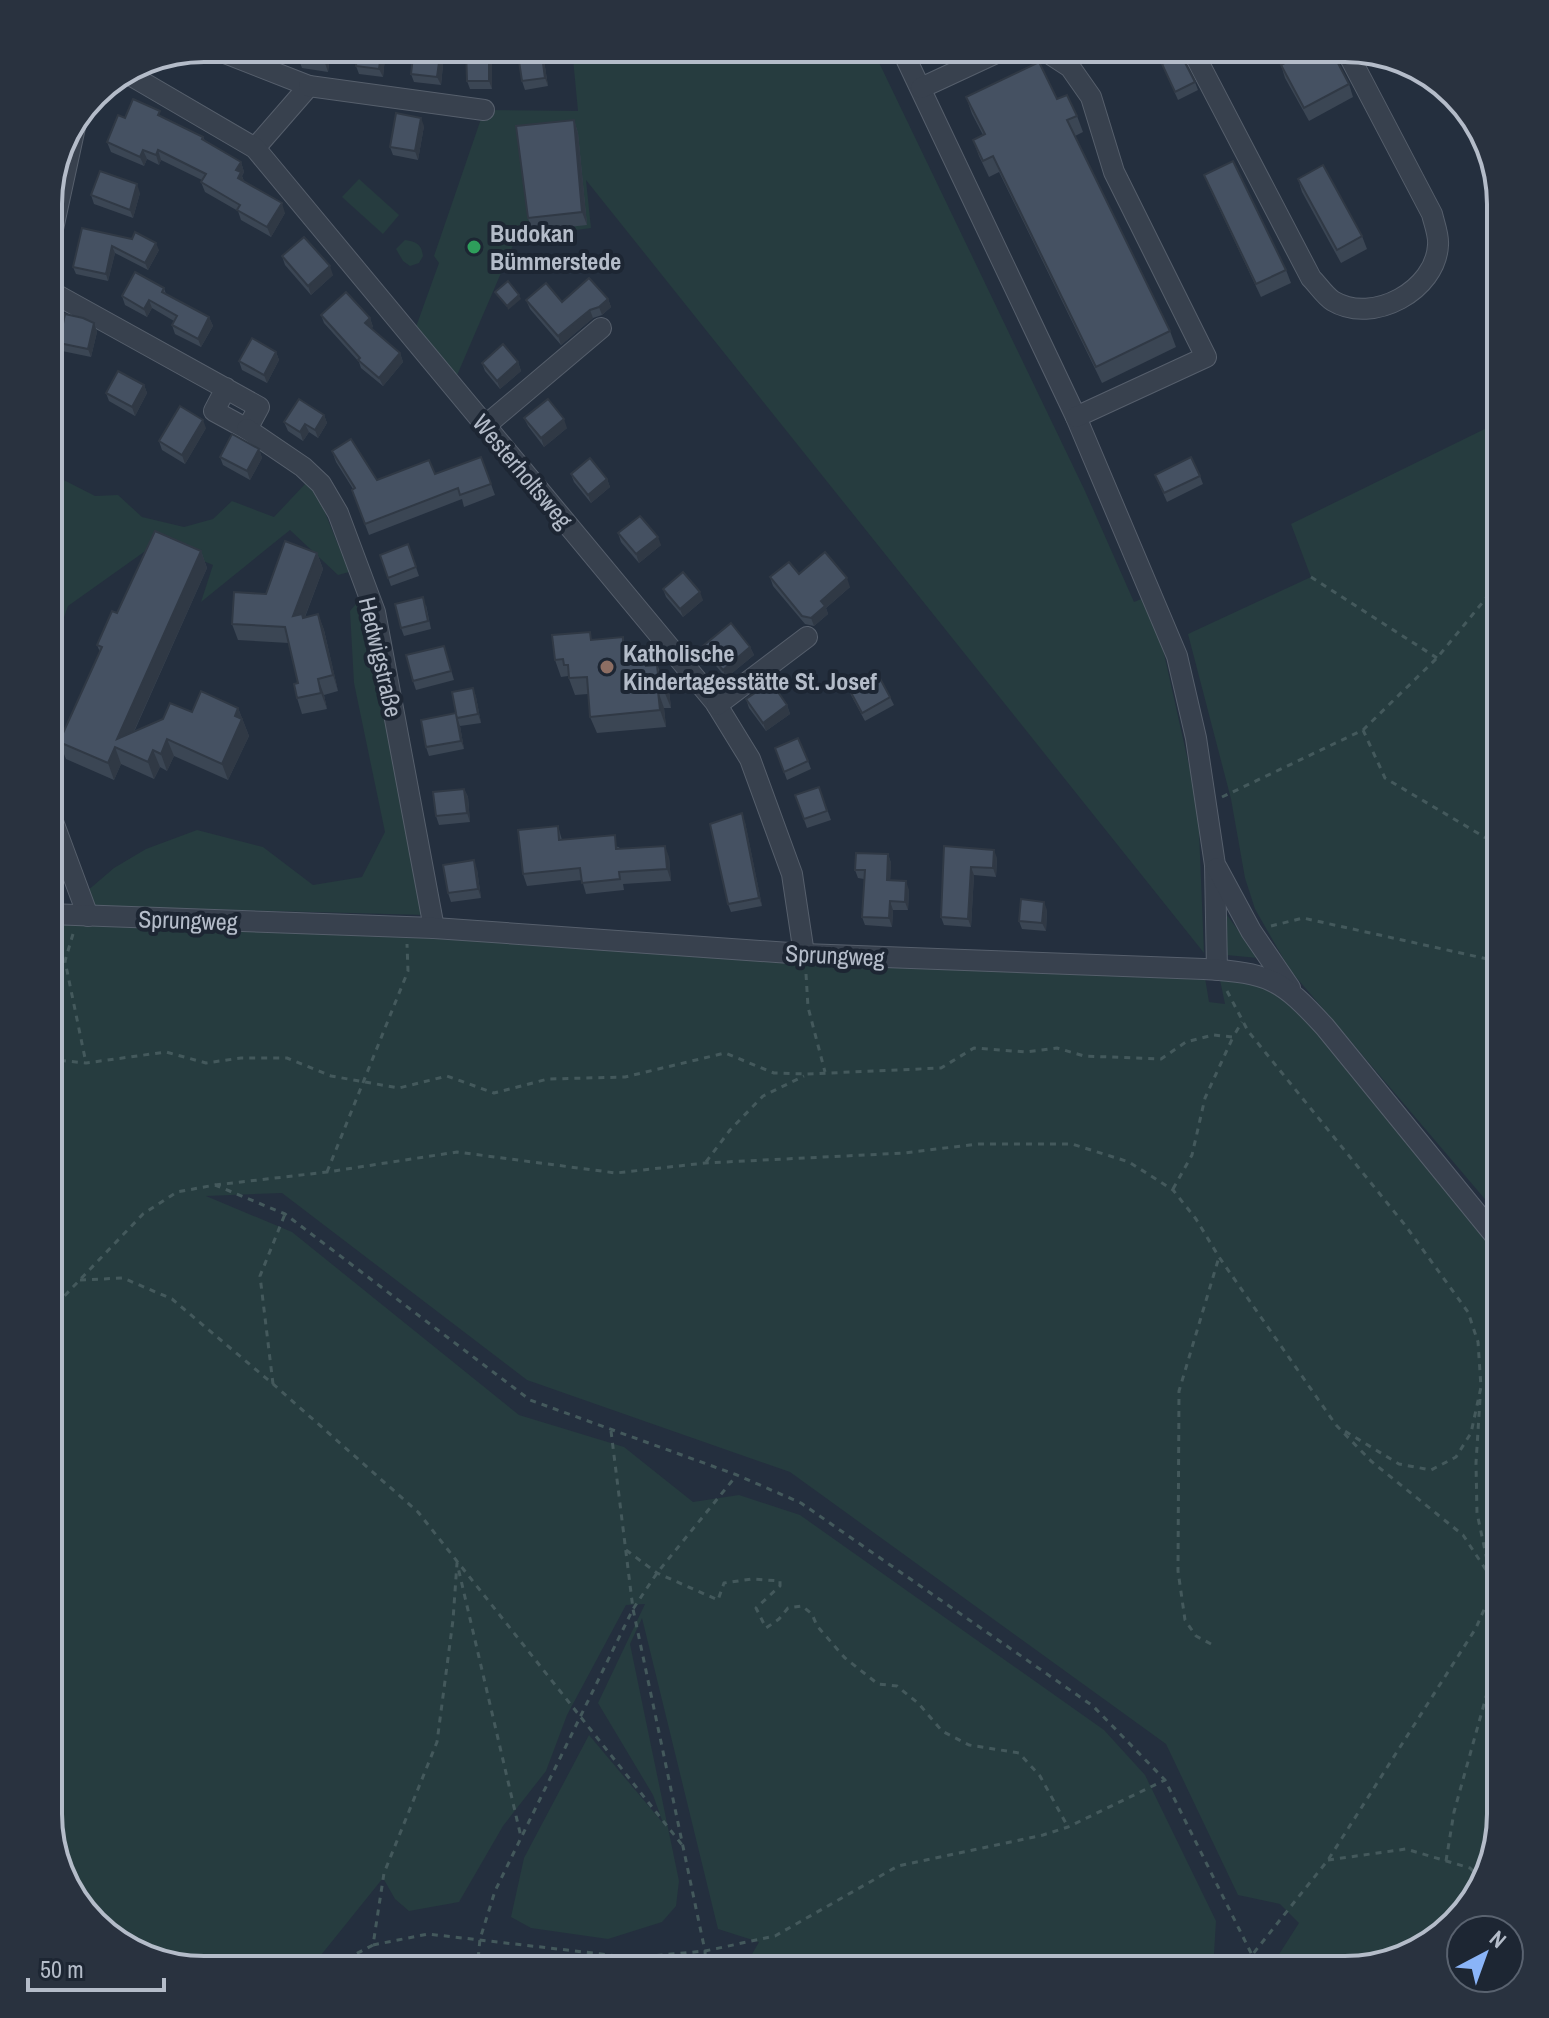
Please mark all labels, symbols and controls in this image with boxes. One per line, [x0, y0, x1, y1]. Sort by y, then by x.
place label: Budokan Bümmerstede [490, 217, 621, 277]
marker: Budokan Bümmerstede [465, 238, 483, 256]
street label: Westerholtsweg [466, 407, 580, 535]
street label: Hedwigstraße [352, 594, 410, 720]
place label: Katholische Kindertagesstätte St. Josef [623, 637, 877, 697]
marker: Katholische Kindertagesstätte St. Josef [598, 658, 616, 676]
street label: Sprungweg [138, 902, 238, 938]
street label: Sprungweg [784, 936, 886, 974]
north arrow [1445, 1914, 1525, 1994]
text: N [1483, 1923, 1513, 1955]
scale bar [28, 1942, 164, 1992]
text: 50 m [40, 1953, 84, 1985]

